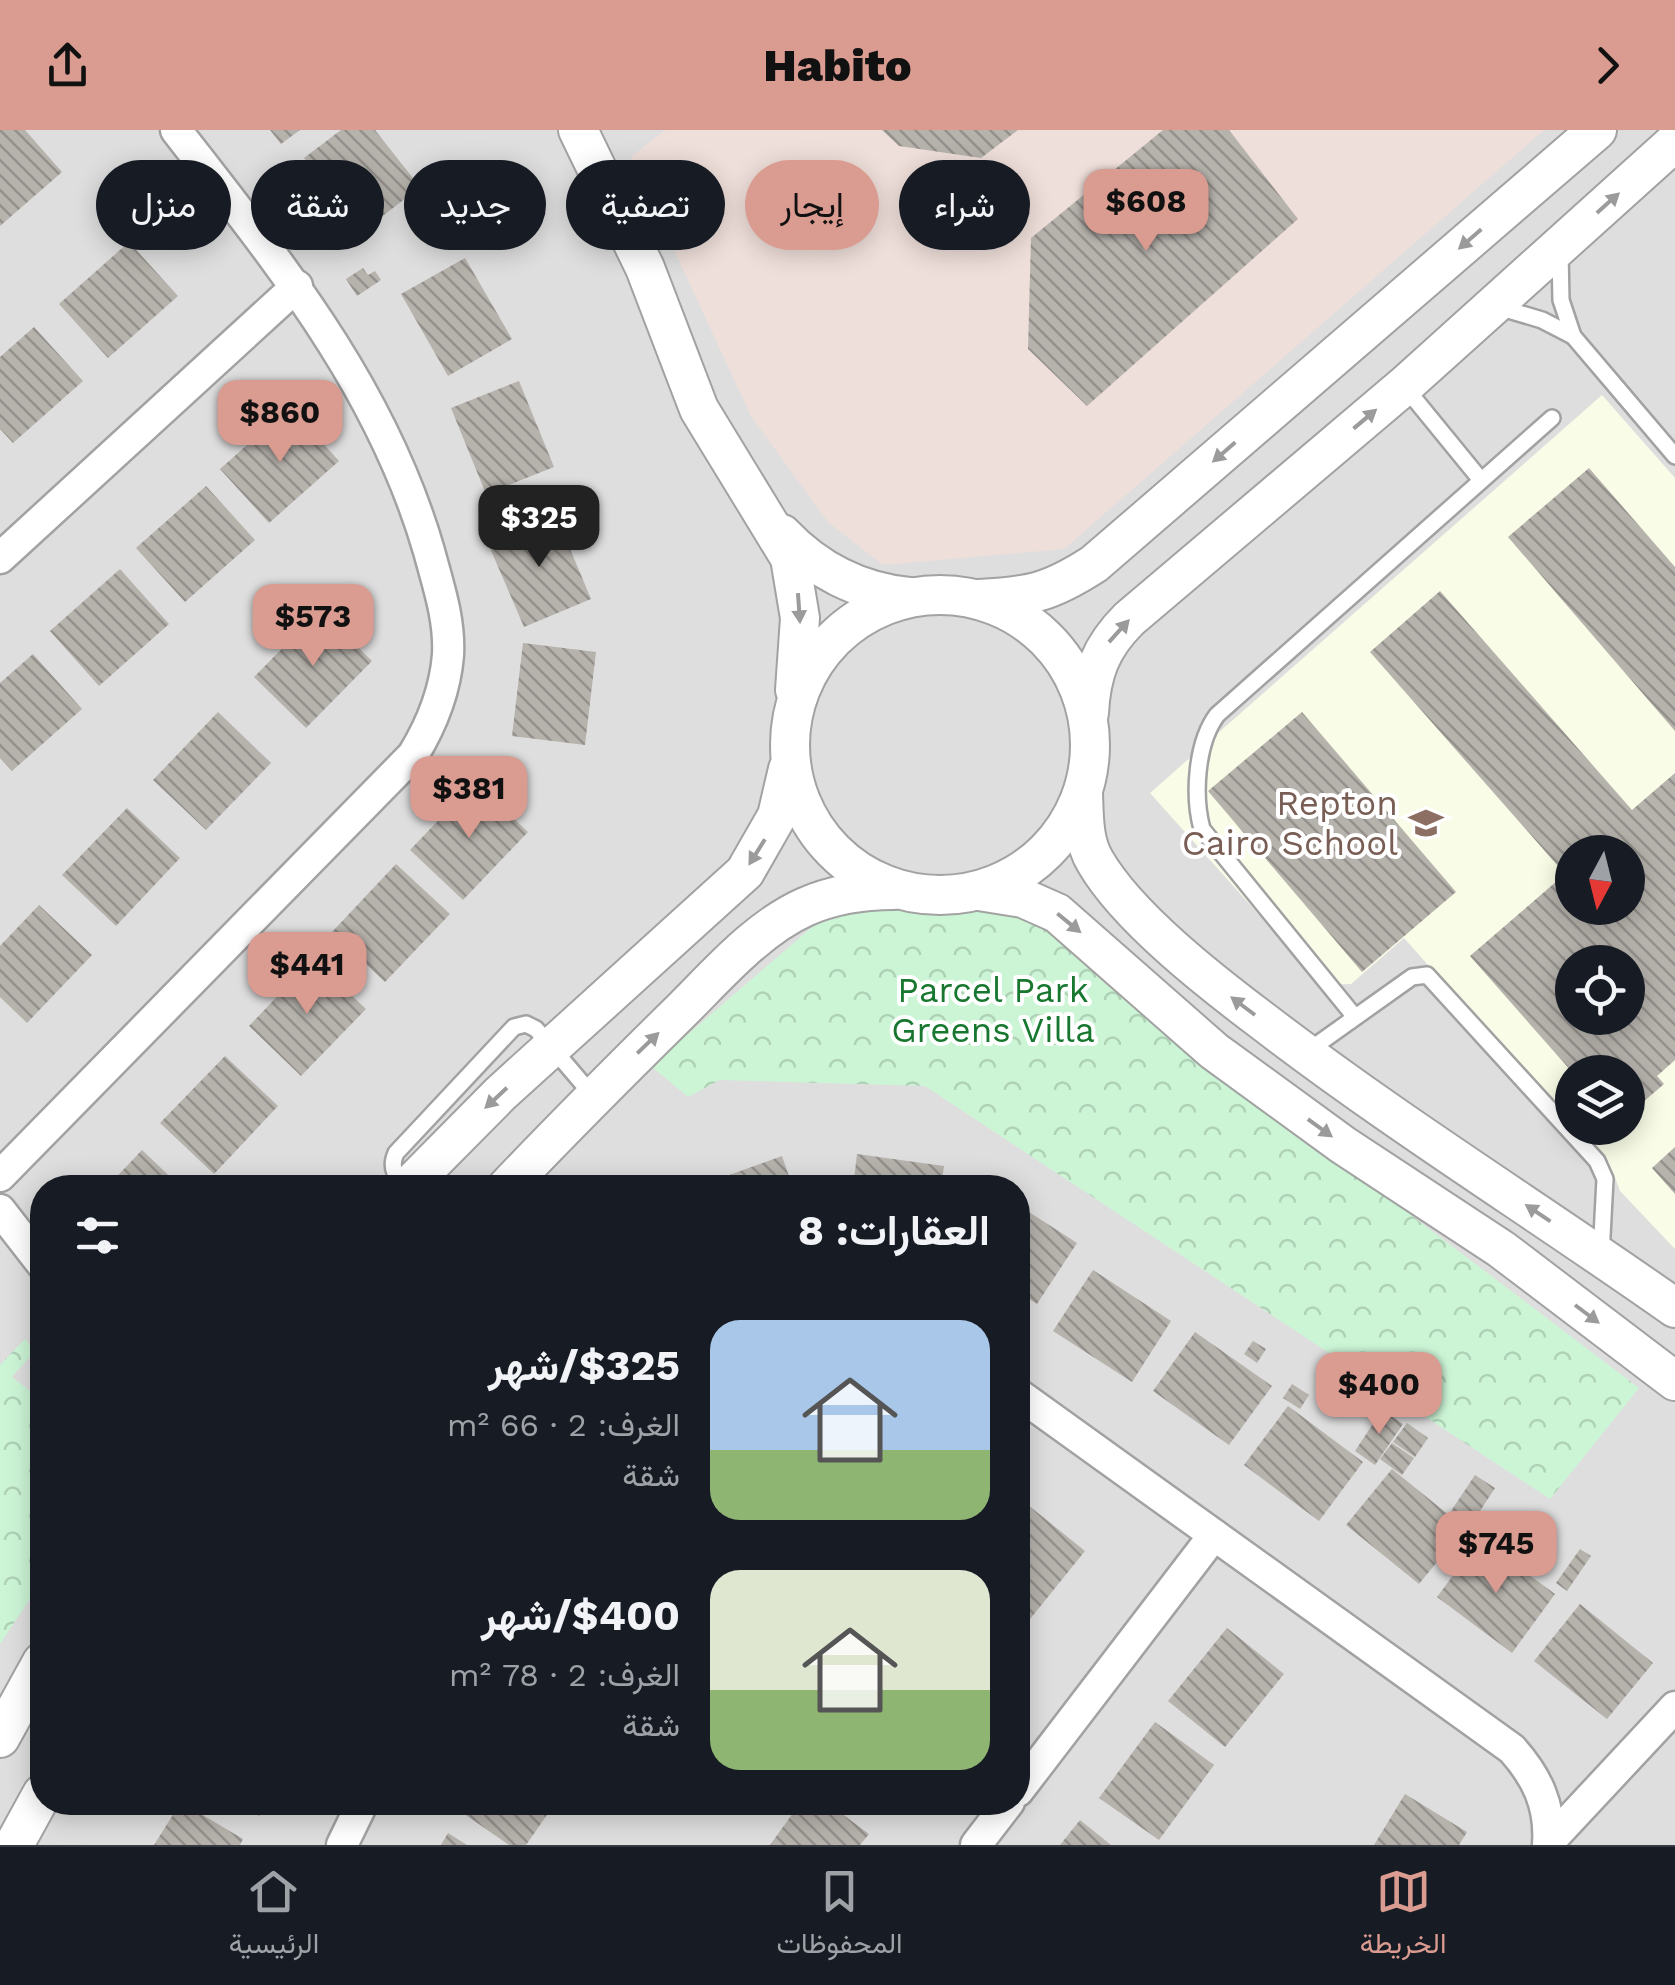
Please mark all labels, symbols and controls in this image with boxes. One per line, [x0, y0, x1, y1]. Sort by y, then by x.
icon: share [40, 38, 95, 93]
icon: forward [1580, 38, 1635, 93]
text: Habito [763, 39, 912, 92]
chip: منزل [96, 160, 231, 250]
chip: شقة [251, 160, 384, 250]
chip: جديد [404, 160, 546, 250]
chip: تصفية [566, 160, 725, 250]
chip: إيجار [745, 160, 879, 250]
chip: شراء [899, 160, 1030, 250]
pin: $608 [1087, 169, 1205, 254]
text: $608 [1106, 182, 1186, 220]
one-way arrow [1595, 192, 1620, 214]
one-way arrow [1458, 228, 1483, 250]
pin: $860 [221, 380, 339, 465]
text: $860 [240, 393, 320, 431]
one-way arrow [1352, 408, 1377, 430]
one-way arrow [1212, 440, 1237, 462]
pin: $325 [480, 485, 598, 570]
text: $325 [500, 498, 578, 536]
pin: $573 [254, 584, 372, 669]
one-way arrow [791, 593, 807, 624]
text: $573 [275, 597, 351, 635]
one-way arrow [1107, 619, 1129, 644]
pin: $381 [410, 756, 528, 841]
text: $381 [432, 769, 506, 807]
place label: Repton Cairo School [1182, 782, 1398, 864]
school or university icon: Repton Cairo School [1407, 804, 1445, 842]
north arrow [1555, 835, 1645, 925]
map controls [1555, 835, 1645, 1145]
one-way arrow [749, 839, 767, 866]
one-way arrow [1056, 912, 1082, 933]
pin: $441 [248, 932, 366, 1017]
text: $441 [270, 945, 344, 983]
button: locate [1555, 945, 1645, 1035]
park label: Parcel Park Greens Villa [891, 969, 1095, 1051]
one-way arrow [1230, 997, 1256, 1017]
one-way arrow [636, 1032, 660, 1055]
button: layers [1555, 1055, 1645, 1145]
one-way arrow [484, 1086, 508, 1109]
one-way arrow [1307, 1118, 1333, 1138]
one-way arrow [1524, 1204, 1551, 1222]
text: العقارات: 8 [798, 1206, 990, 1255]
icon: filters [70, 1208, 125, 1263]
one-way arrow [1574, 1303, 1600, 1324]
text: $325/شهر [488, 1341, 680, 1390]
pin: $400 [1320, 1352, 1438, 1437]
icon: home [790, 1360, 910, 1480]
text: $400 [1338, 1365, 1420, 1403]
text: الغرف: 2 · 66 m² [447, 1406, 680, 1444]
text: شقة [622, 1456, 680, 1494]
pin: $745 [1437, 1511, 1555, 1596]
text: $745 [1458, 1524, 1534, 1562]
text: $400/شهر [481, 1591, 680, 1640]
icon: home [790, 1610, 910, 1730]
text: الغرف: 2 · 78 m² [449, 1656, 680, 1694]
text: شقة [622, 1706, 680, 1744]
tab: الرئيسية [229, 1864, 319, 1968]
tab: المحفوظات [776, 1864, 903, 1968]
tab: الخريطة [1360, 1864, 1446, 1968]

